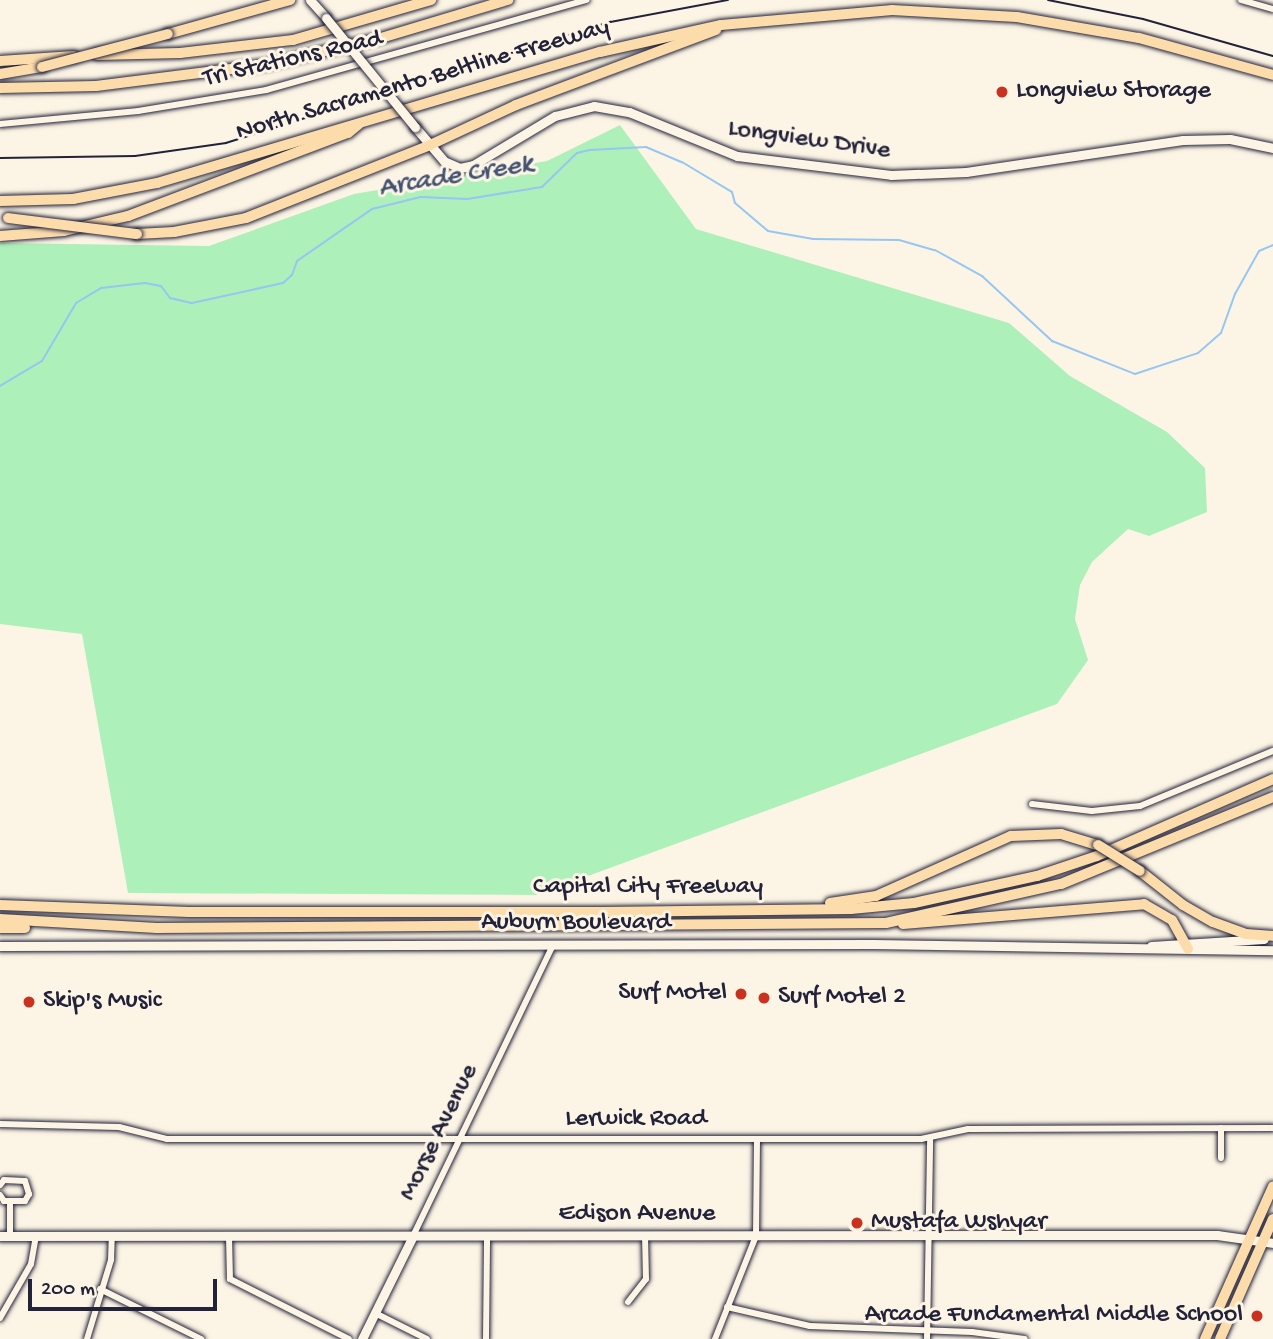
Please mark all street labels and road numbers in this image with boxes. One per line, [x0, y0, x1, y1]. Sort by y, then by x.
street label: North Sacramento Beltline Freeway [233, 13, 613, 149]
street label: Tri Stations Road [200, 24, 386, 96]
street label: Longview Drive [726, 114, 892, 168]
street label: Capital City Freeway [533, 872, 763, 904]
street label: Auburn Boulevard [481, 908, 671, 940]
street label: Morse Avenue [394, 1060, 486, 1206]
street label: Lerwick Road [565, 1104, 707, 1136]
street label: Edison Avenue [559, 1199, 715, 1231]

